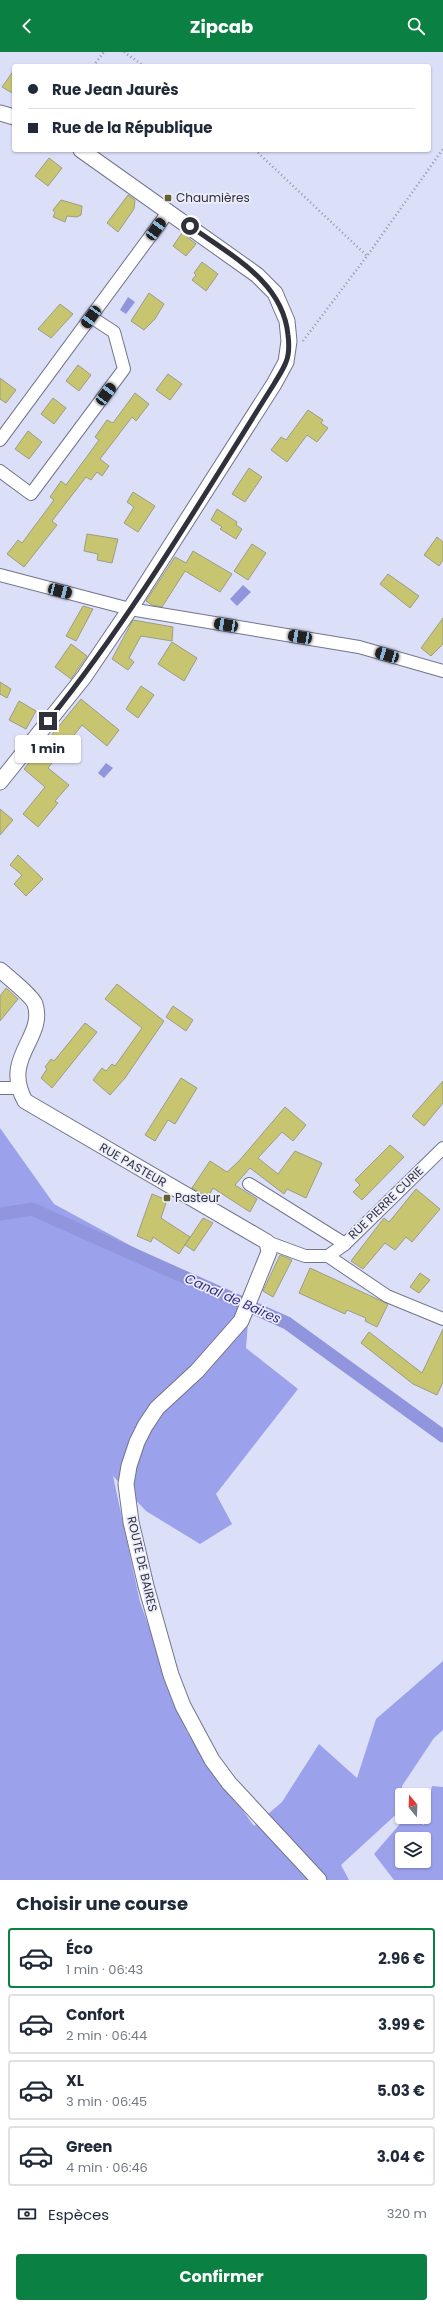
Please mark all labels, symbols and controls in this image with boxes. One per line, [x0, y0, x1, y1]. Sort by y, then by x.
text: Zipcab [190, 14, 253, 39]
icon: back [16, 15, 38, 37]
icon: search [405, 15, 427, 37]
text: Rue Jean Jaurès [52, 79, 179, 100]
text: Rue de la République [52, 117, 213, 138]
place label: Chaumières [176, 189, 250, 206]
marker: Chaumières [163, 193, 173, 203]
car [144, 216, 168, 242]
route start [181, 217, 199, 235]
car [79, 304, 103, 330]
car [94, 381, 118, 407]
car [47, 582, 73, 600]
car [213, 617, 239, 633]
car [287, 629, 313, 645]
car [374, 646, 400, 664]
route end [39, 712, 57, 730]
callout: 1 min [15, 735, 81, 763]
text: 1 min [31, 739, 65, 758]
street label: RUE PASTEUR [97, 1138, 170, 1191]
street label: RUE PIERRE CURIE [344, 1162, 427, 1243]
place label: Pasteur [175, 1189, 221, 1206]
marker: Pasteur [162, 1193, 172, 1203]
water label: Canal de Baires [182, 1269, 284, 1328]
street label: ROUTE DE BAIRES [123, 1515, 162, 1613]
north arrow [395, 1788, 431, 1824]
map controls [395, 1788, 431, 1868]
button: layers [395, 1832, 431, 1868]
text: Choisir une course [16, 1891, 188, 1916]
text: Éco [66, 1938, 93, 1959]
icon: car [18, 1940, 54, 1976]
text: 2.96 € [378, 1948, 425, 1969]
text: 1 min · 06:43 [66, 1960, 143, 1979]
text: Confort [66, 2004, 125, 2025]
icon: car [18, 2006, 54, 2042]
text: 3.99 € [378, 2014, 425, 2035]
text: 2 min · 06:44 [66, 2026, 147, 2045]
text: XL [66, 2070, 84, 2091]
icon: car [18, 2072, 54, 2108]
text: 5.03 € [377, 2080, 425, 2101]
text: 3 min · 06:45 [66, 2092, 147, 2111]
text: Green [66, 2136, 112, 2157]
icon: car [18, 2138, 54, 2174]
text: 3.04 € [377, 2146, 425, 2167]
text: 4 min · 06:46 [66, 2158, 148, 2177]
icon: cash [16, 2203, 38, 2225]
text: Espèces [48, 2204, 109, 2225]
text: 320 m [387, 2204, 427, 2223]
button: Confirmer [16, 2254, 427, 2300]

